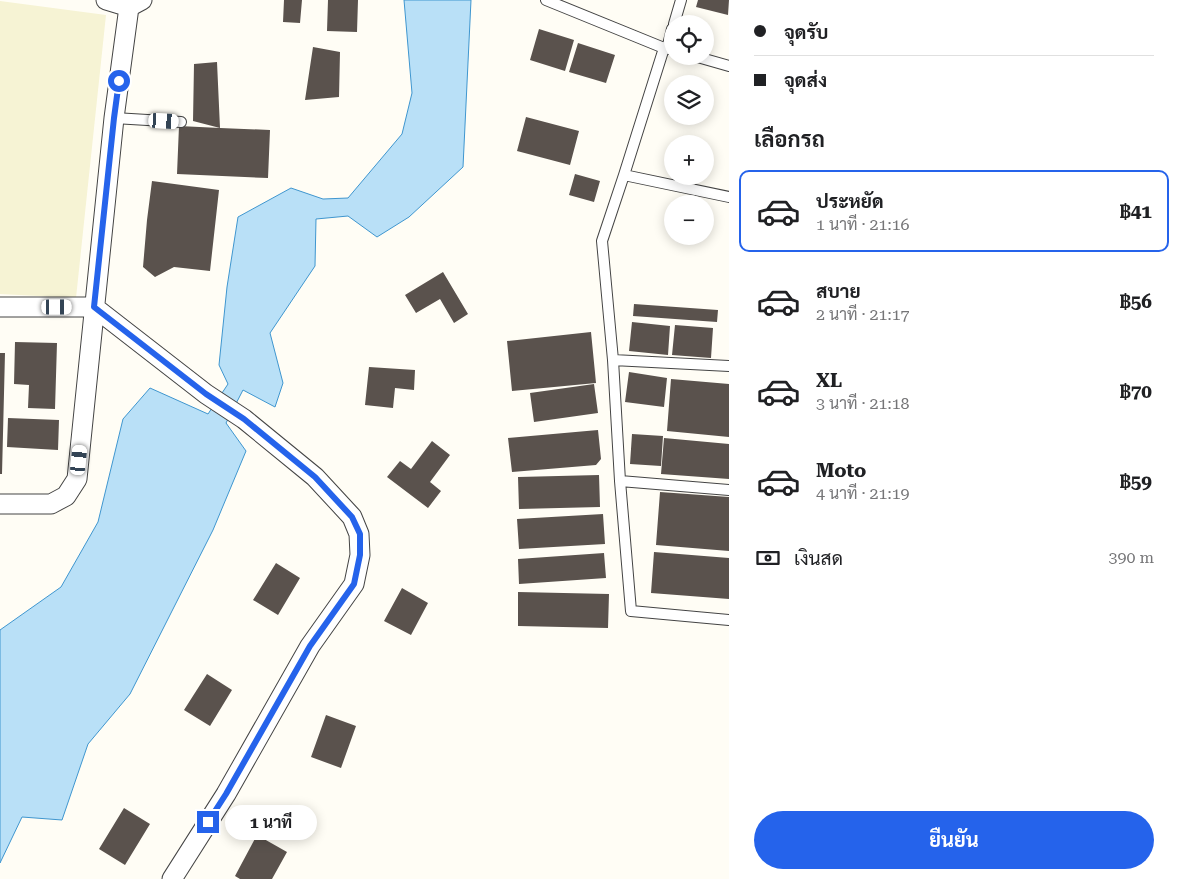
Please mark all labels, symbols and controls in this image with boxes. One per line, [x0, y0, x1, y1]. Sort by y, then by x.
map controls [664, 15, 714, 245]
button: locate [664, 15, 714, 65]
text: จุดรับ [784, 21, 828, 44]
text: จุดส่ง [784, 69, 827, 92]
route start [108, 70, 130, 92]
button: layers [664, 75, 714, 125]
car [148, 113, 179, 129]
text: เลือกรถ [754, 127, 825, 152]
button: + [664, 135, 714, 185]
icon: car [756, 189, 801, 234]
text: ประหยัด [816, 190, 884, 213]
button: − [664, 195, 714, 245]
text: ฿41 [1120, 200, 1152, 223]
text: 1 นาที · 21:16 [816, 215, 910, 234]
icon: car [756, 279, 801, 324]
text: สบาย [816, 280, 861, 303]
text: ฿56 [1120, 290, 1152, 313]
car [42, 300, 72, 315]
text: 2 นาที · 21:17 [816, 305, 910, 324]
icon: car [756, 369, 801, 414]
text: XL [816, 369, 842, 392]
text: ฿70 [1120, 380, 1152, 403]
text: 3 นาที · 21:18 [816, 394, 910, 413]
car [69, 444, 88, 476]
icon: car [756, 459, 801, 504]
text: Moto [816, 459, 866, 482]
text: ฿59 [1120, 470, 1152, 493]
text: 4 นาที · 21:19 [816, 484, 910, 503]
icon: cash [754, 544, 782, 572]
text: เงินสด [794, 547, 843, 570]
text: 390 m [1108, 548, 1154, 567]
callout: 1 นาที [226, 804, 318, 840]
route end [197, 811, 219, 833]
button: ยืนยัน [754, 811, 1154, 869]
text: 1 นาที [250, 813, 292, 832]

